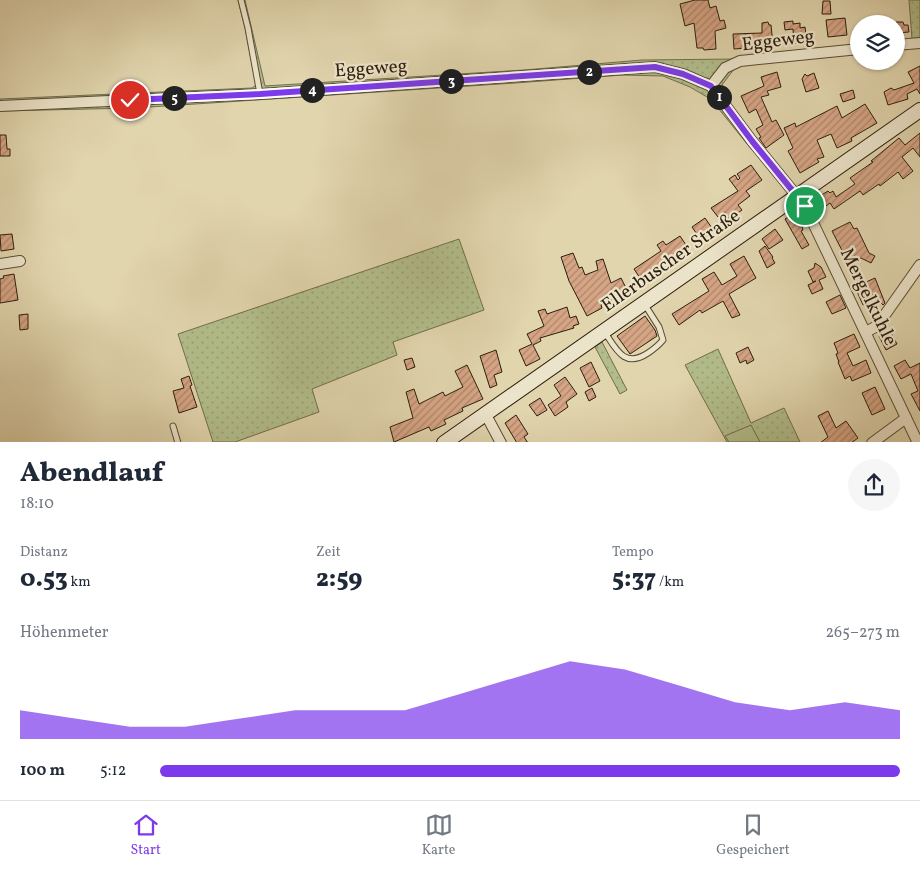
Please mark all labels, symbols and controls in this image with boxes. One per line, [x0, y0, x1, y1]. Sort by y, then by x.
map controls [850, 15, 905, 70]
button: layers [850, 15, 905, 70]
street label: Eggeweg [740, 24, 816, 58]
street label: Eggeweg [334, 53, 408, 85]
pin: 2 [576, 60, 602, 84]
text: 2 [586, 63, 593, 82]
pin: 3 [438, 68, 464, 94]
text: 3 [448, 72, 455, 91]
pin: 4 [300, 78, 324, 102]
pin [109, 79, 151, 121]
text: 4 [308, 81, 317, 100]
pin: 1 [706, 84, 732, 110]
icon: check [116, 86, 144, 114]
pin: 5 [162, 86, 186, 110]
text: 1 [717, 88, 722, 107]
text: 5 [171, 89, 178, 108]
pin [784, 185, 826, 227]
icon: arrive [791, 192, 819, 220]
street label: Ellerbuscher Straße [596, 203, 746, 319]
street label: Mergelkuhle [833, 244, 903, 350]
text: Abendlauf [20, 454, 163, 493]
button: share [848, 459, 900, 511]
text: 18:10 [20, 493, 54, 515]
text: Distanz [20, 543, 68, 562]
text: Zeit [316, 543, 341, 562]
text: Tempo [612, 543, 654, 562]
text: 0.53 [20, 562, 68, 597]
text: 2:59 [316, 562, 362, 597]
text: 5:37 [612, 562, 656, 597]
text: km [68, 573, 91, 592]
text: /km [656, 573, 684, 592]
text: Höhenmeter [20, 622, 109, 644]
text: 265–273 m [826, 622, 900, 644]
text: 100 m [20, 760, 65, 782]
text: 5:12 [100, 760, 126, 782]
tab: Start [130, 811, 161, 860]
tab: Karte [422, 811, 455, 860]
tab: Gespeichert [716, 811, 790, 860]

